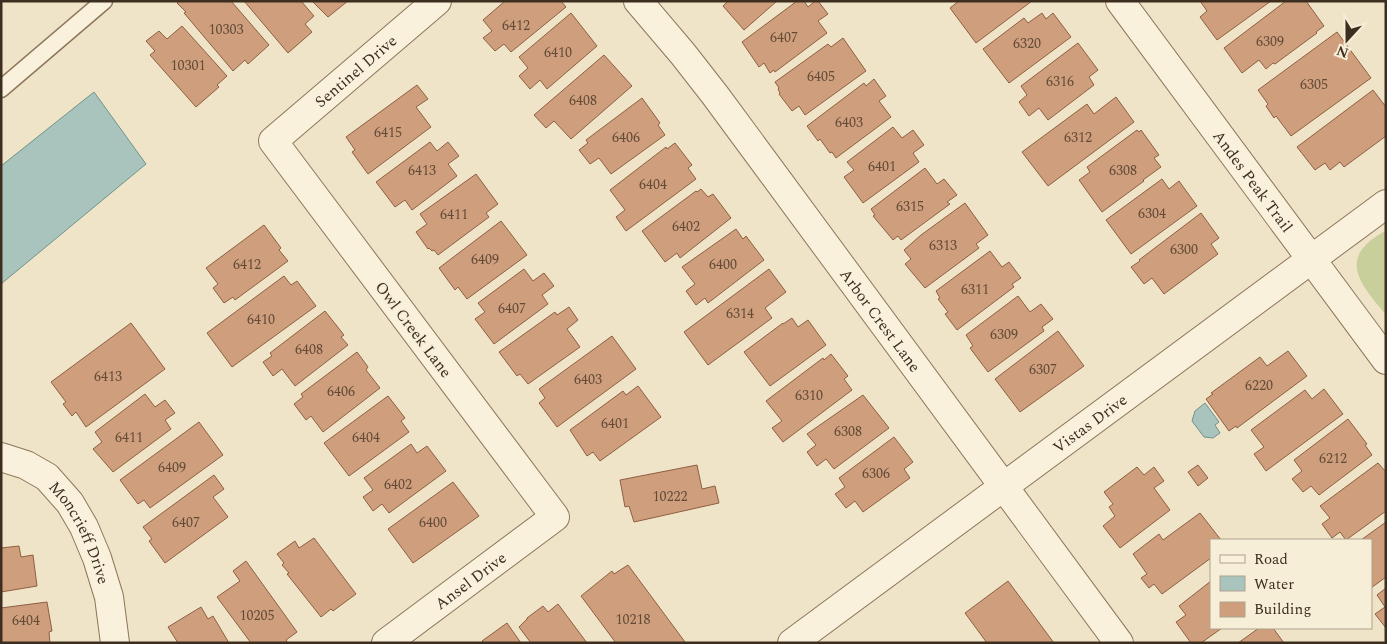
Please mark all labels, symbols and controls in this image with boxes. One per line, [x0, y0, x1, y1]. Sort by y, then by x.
house number: 6412 [502, 15, 530, 36]
north arrow [1322, 15, 1372, 65]
house number: 10303 [209, 19, 244, 40]
house number: 6407 [770, 27, 798, 48]
street label: Sentinel Drive [310, 29, 402, 114]
house number: 6309 [1256, 31, 1284, 52]
house number: 6320 [1013, 33, 1041, 54]
text: N [1333, 40, 1352, 64]
house number: 6410 [544, 42, 572, 63]
house number: 10301 [171, 55, 206, 76]
house number: 6405 [807, 66, 835, 87]
house number: 6316 [1046, 71, 1074, 92]
house number: 6305 [1300, 74, 1328, 95]
house number: 6408 [569, 90, 597, 111]
house number: 6403 [835, 112, 863, 133]
house number: 6415 [374, 122, 402, 143]
street label: Andes Peak Trail [1207, 126, 1298, 238]
house number: 6406 [612, 127, 640, 148]
house number: 6312 [1064, 127, 1092, 148]
house number: 6401 [868, 156, 896, 177]
house number: 6413 [408, 160, 436, 181]
house number: 6308 [1109, 160, 1137, 181]
house number: 6404 [639, 174, 667, 195]
house number: 6315 [896, 196, 924, 217]
house number: 6304 [1138, 203, 1166, 224]
house number: 6411 [440, 204, 468, 225]
house number: 6402 [672, 216, 700, 237]
house number: 6313 [929, 235, 957, 256]
house number: 6300 [1170, 239, 1198, 260]
house number: 6409 [471, 249, 499, 270]
house number: 6412 [233, 254, 261, 275]
house number: 6400 [709, 254, 737, 275]
street label: Arbor Crest Lane [834, 264, 926, 377]
street label: Owl Creek Lane [369, 276, 458, 383]
house number: 6311 [961, 279, 989, 300]
house number: 6407 [498, 298, 526, 319]
house number: 6314 [726, 303, 754, 324]
house number: 6410 [247, 309, 275, 330]
house number: 6309 [990, 324, 1018, 345]
house number: 6408 [295, 339, 323, 360]
house number: 6307 [1029, 359, 1057, 380]
house number: 6413 [94, 366, 122, 387]
house number: 6403 [574, 369, 602, 390]
house number: 6220 [1245, 375, 1273, 396]
house number: 6406 [327, 381, 355, 402]
house number: 6310 [795, 385, 823, 406]
street label: Vistas Drive [1048, 388, 1132, 459]
house number: 6401 [601, 413, 629, 434]
house number: 6308 [834, 421, 862, 442]
house number: 6411 [115, 427, 143, 448]
house number: 6404 [352, 427, 380, 448]
house number: 6212 [1319, 448, 1347, 469]
house number: 6409 [158, 457, 186, 478]
house number: 6306 [862, 463, 890, 484]
house number: 6402 [384, 474, 412, 495]
street label: Moncrieff Drive [43, 476, 115, 587]
house number: 10222 [653, 486, 688, 507]
house number: 6407 [172, 512, 200, 533]
house number: 6400 [419, 512, 447, 533]
legend [1210, 539, 1372, 629]
street label: Ansel Drive [430, 546, 512, 616]
text: Road [1254, 548, 1288, 571]
text: Water [1254, 573, 1294, 596]
text: Building [1254, 598, 1311, 621]
house number: 10205 [240, 605, 275, 626]
house number: 10218 [616, 609, 651, 630]
house number: 6404 [12, 610, 40, 631]

